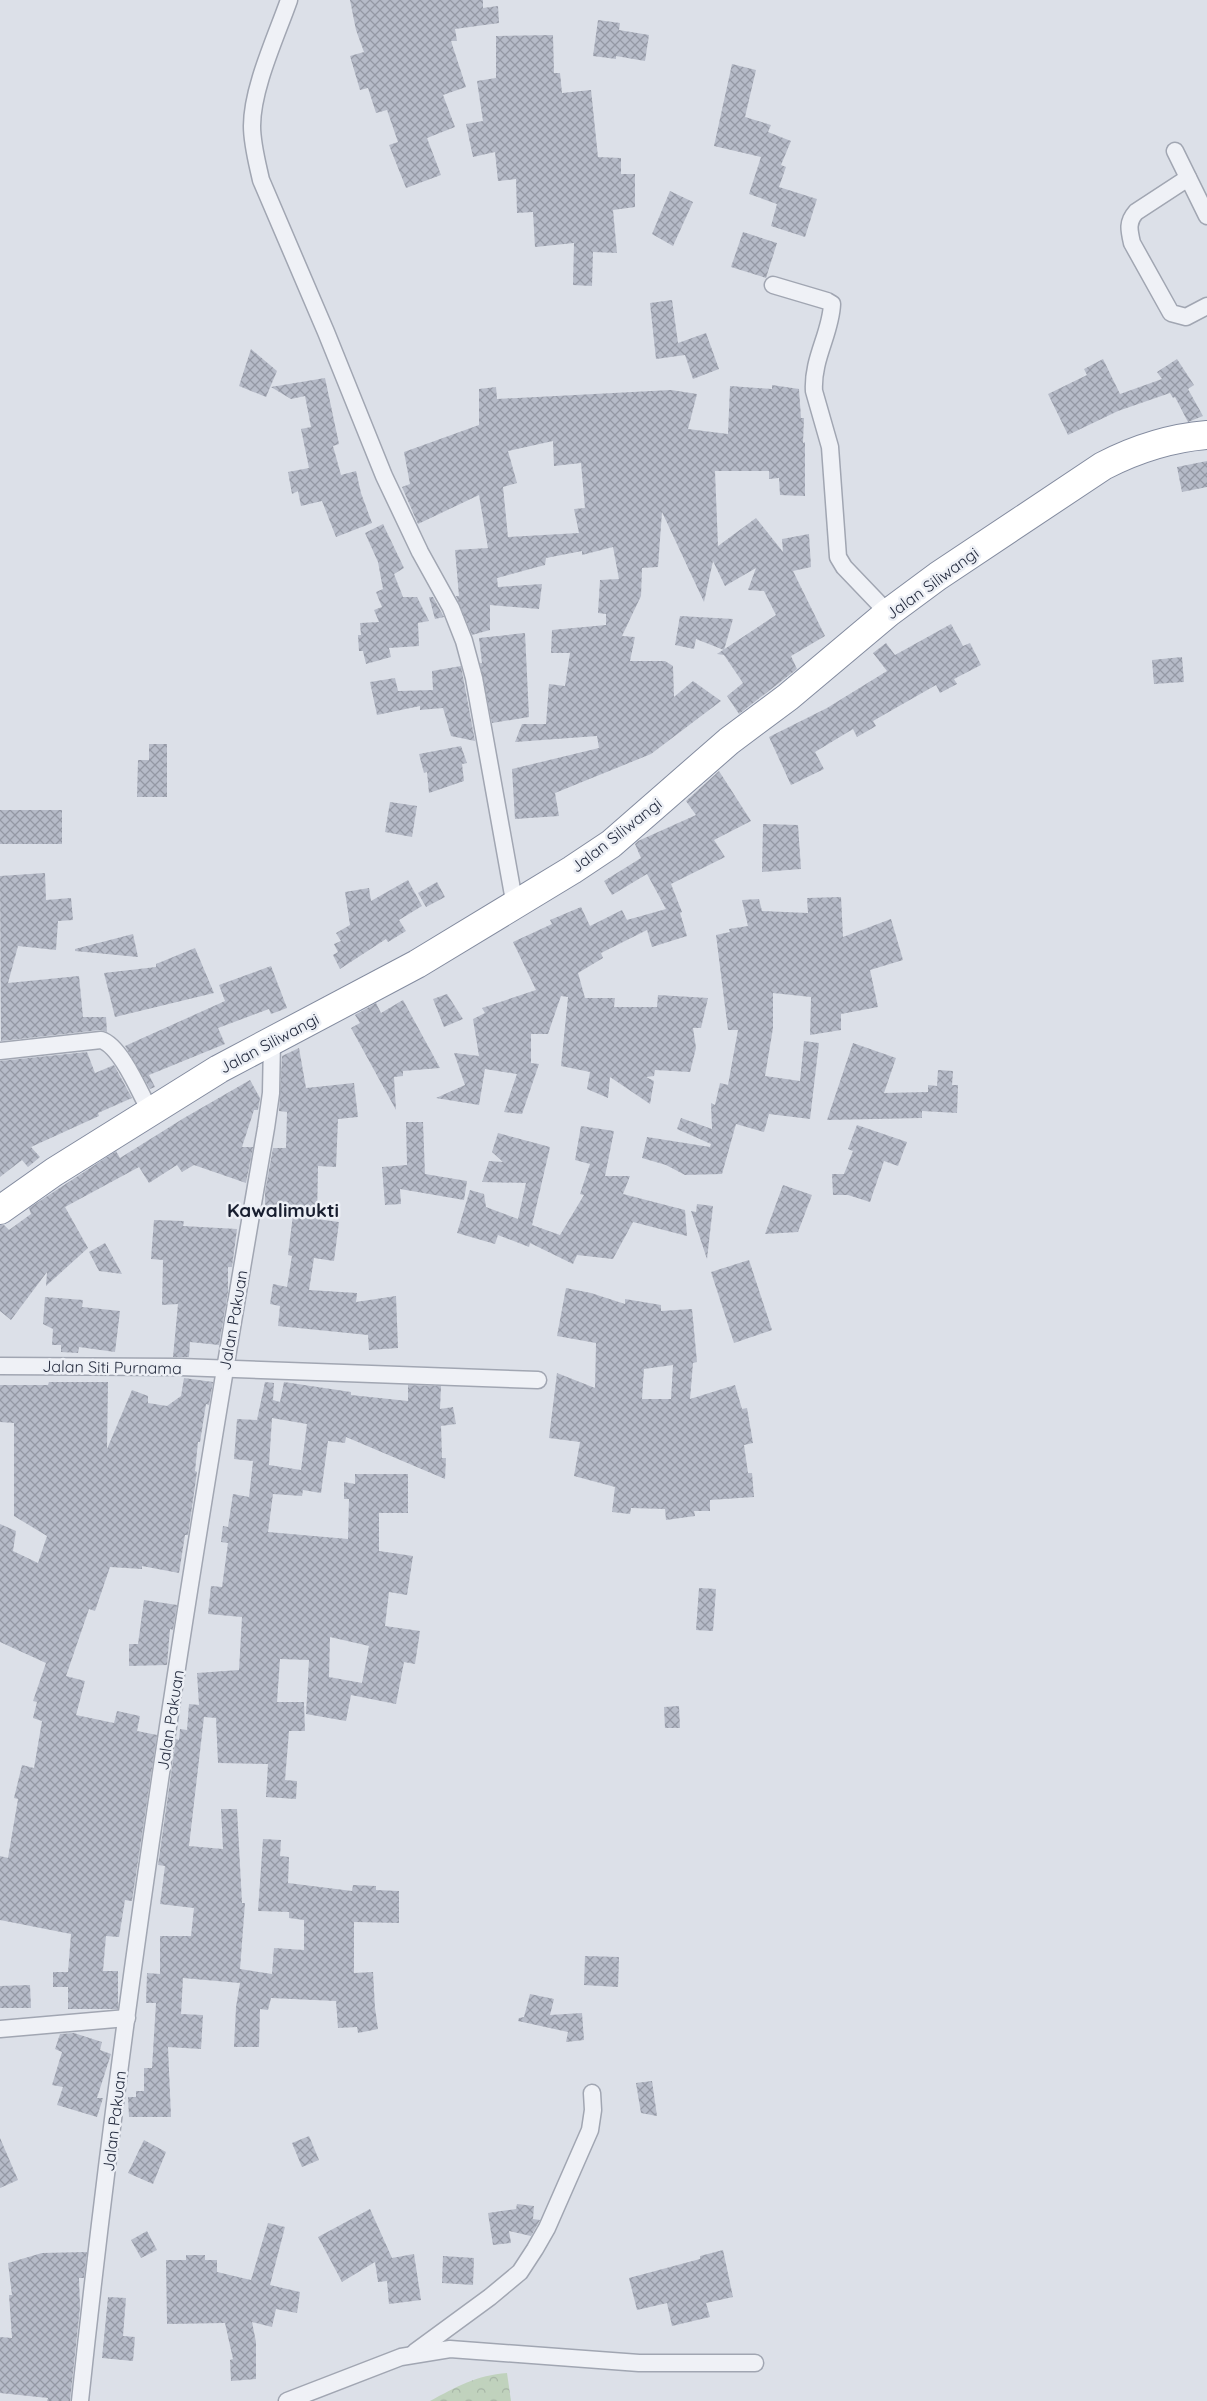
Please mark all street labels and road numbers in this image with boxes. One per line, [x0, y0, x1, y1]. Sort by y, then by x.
street label: Jalan Siliwangi [882, 543, 982, 623]
street label: Jalan Siliwangi [567, 793, 665, 877]
street label: Jalan Siliwangi [216, 1008, 322, 1078]
street label: Jalan Pakuan [214, 1268, 252, 1372]
street label: Jalan Siti Purnama [42, 1356, 182, 1378]
street label: Jalan Pakuan [152, 1668, 188, 1772]
street label: Jalan Pakuan [98, 2069, 130, 2173]

